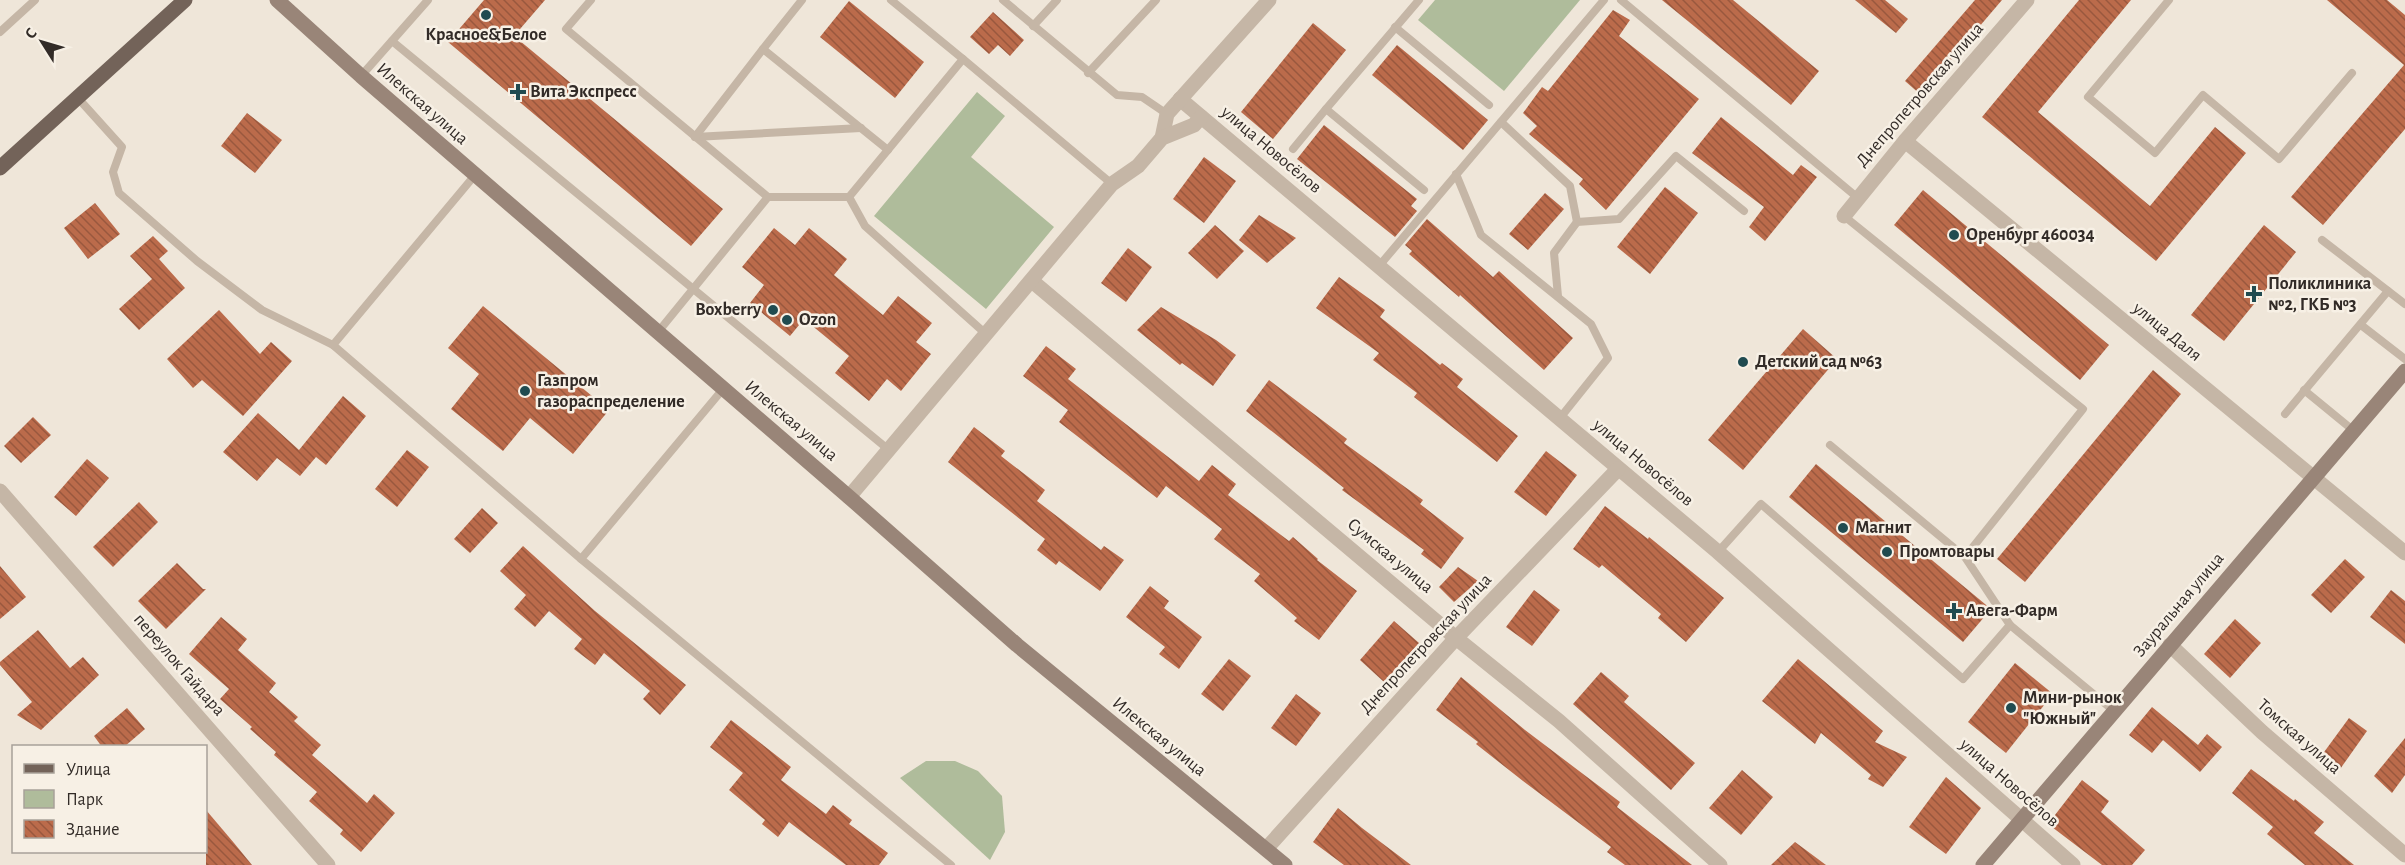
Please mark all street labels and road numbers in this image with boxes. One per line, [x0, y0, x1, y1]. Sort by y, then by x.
street label: Днепропетровская улица [1853, 20, 1987, 170]
street label: Илекская улица [373, 60, 471, 148]
street label: улица Новосёлов [1217, 102, 1325, 197]
street label: улица Даля [2129, 298, 2205, 365]
street label: Илекская улица [741, 377, 841, 465]
street label: улица Новосёлов [1589, 415, 1697, 510]
street label: Сумская улица [1344, 515, 1436, 597]
street label: Зауральная улица [2130, 549, 2228, 661]
street label: Днепропетровская улица [1357, 571, 1495, 717]
street label: переулок Гайдара [130, 610, 228, 720]
street label: Илекская улица [1109, 694, 1209, 780]
street label: Томская улица [2254, 696, 2344, 778]
street label: улица Новосёлов [1955, 735, 2062, 831]

